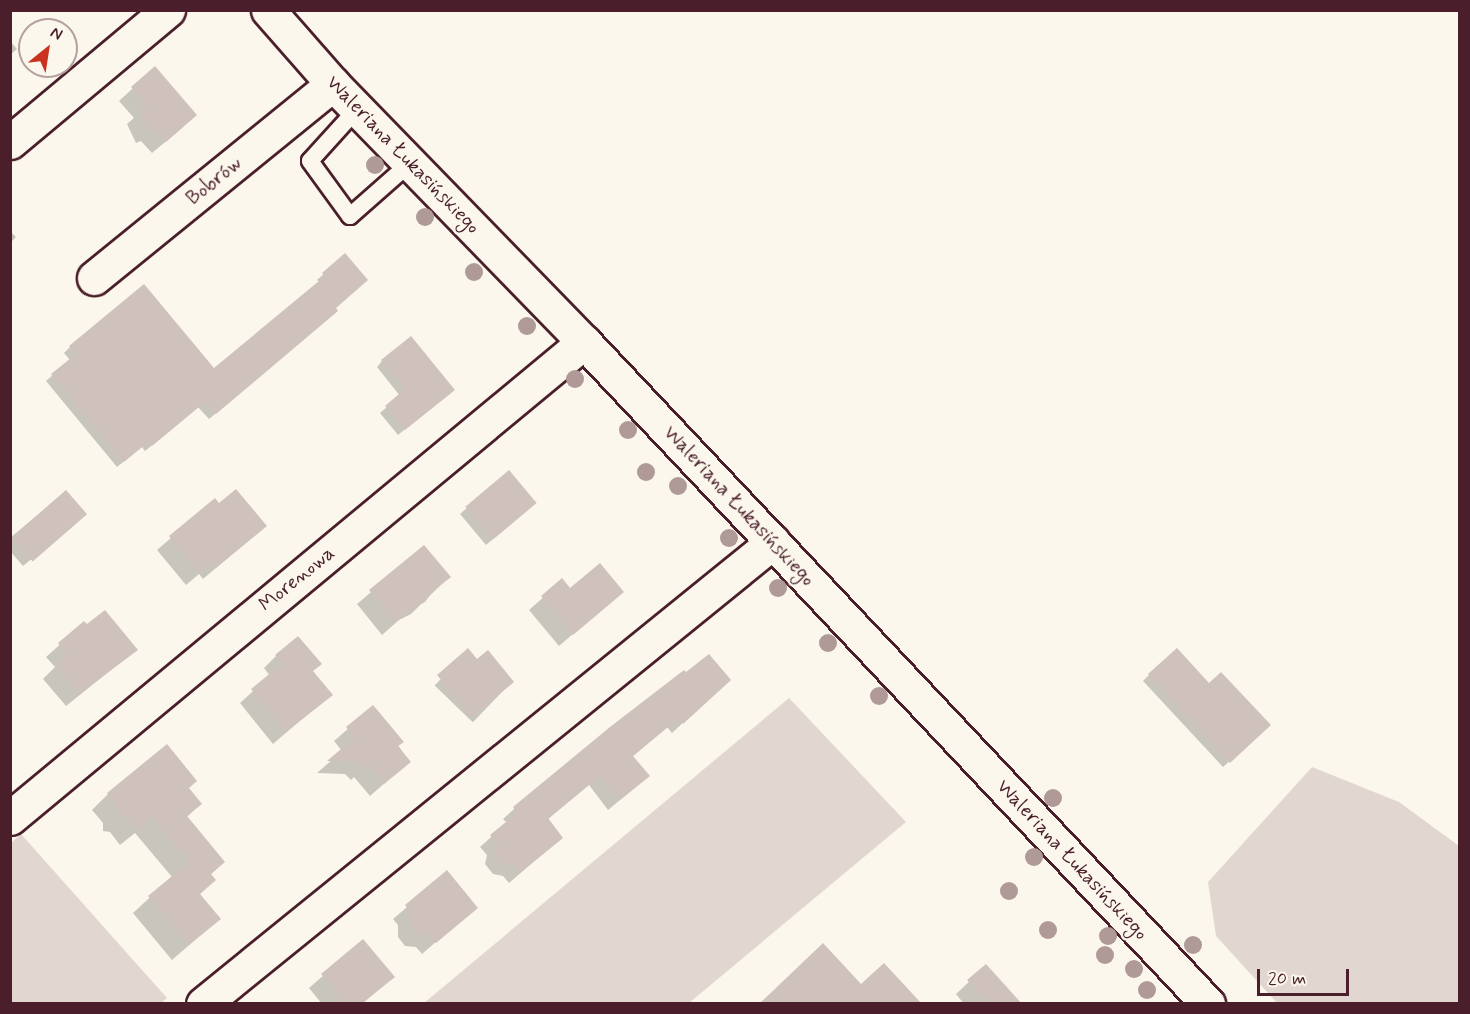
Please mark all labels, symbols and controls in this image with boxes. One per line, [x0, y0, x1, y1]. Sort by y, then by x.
north arrow [18, 18, 78, 78]
text: N [46, 22, 66, 45]
street label: Waleriana Łukasińskiego [321, 71, 485, 239]
street label: Bobrów [181, 151, 247, 211]
street label: Waleriana Łukasińskiego [658, 421, 820, 591]
street label: Morenowa [254, 541, 340, 617]
street label: Waleriana Łukasińskiego [991, 775, 1153, 945]
scale bar [1260, 957, 1352, 995]
text: 20 m [1268, 967, 1306, 991]

